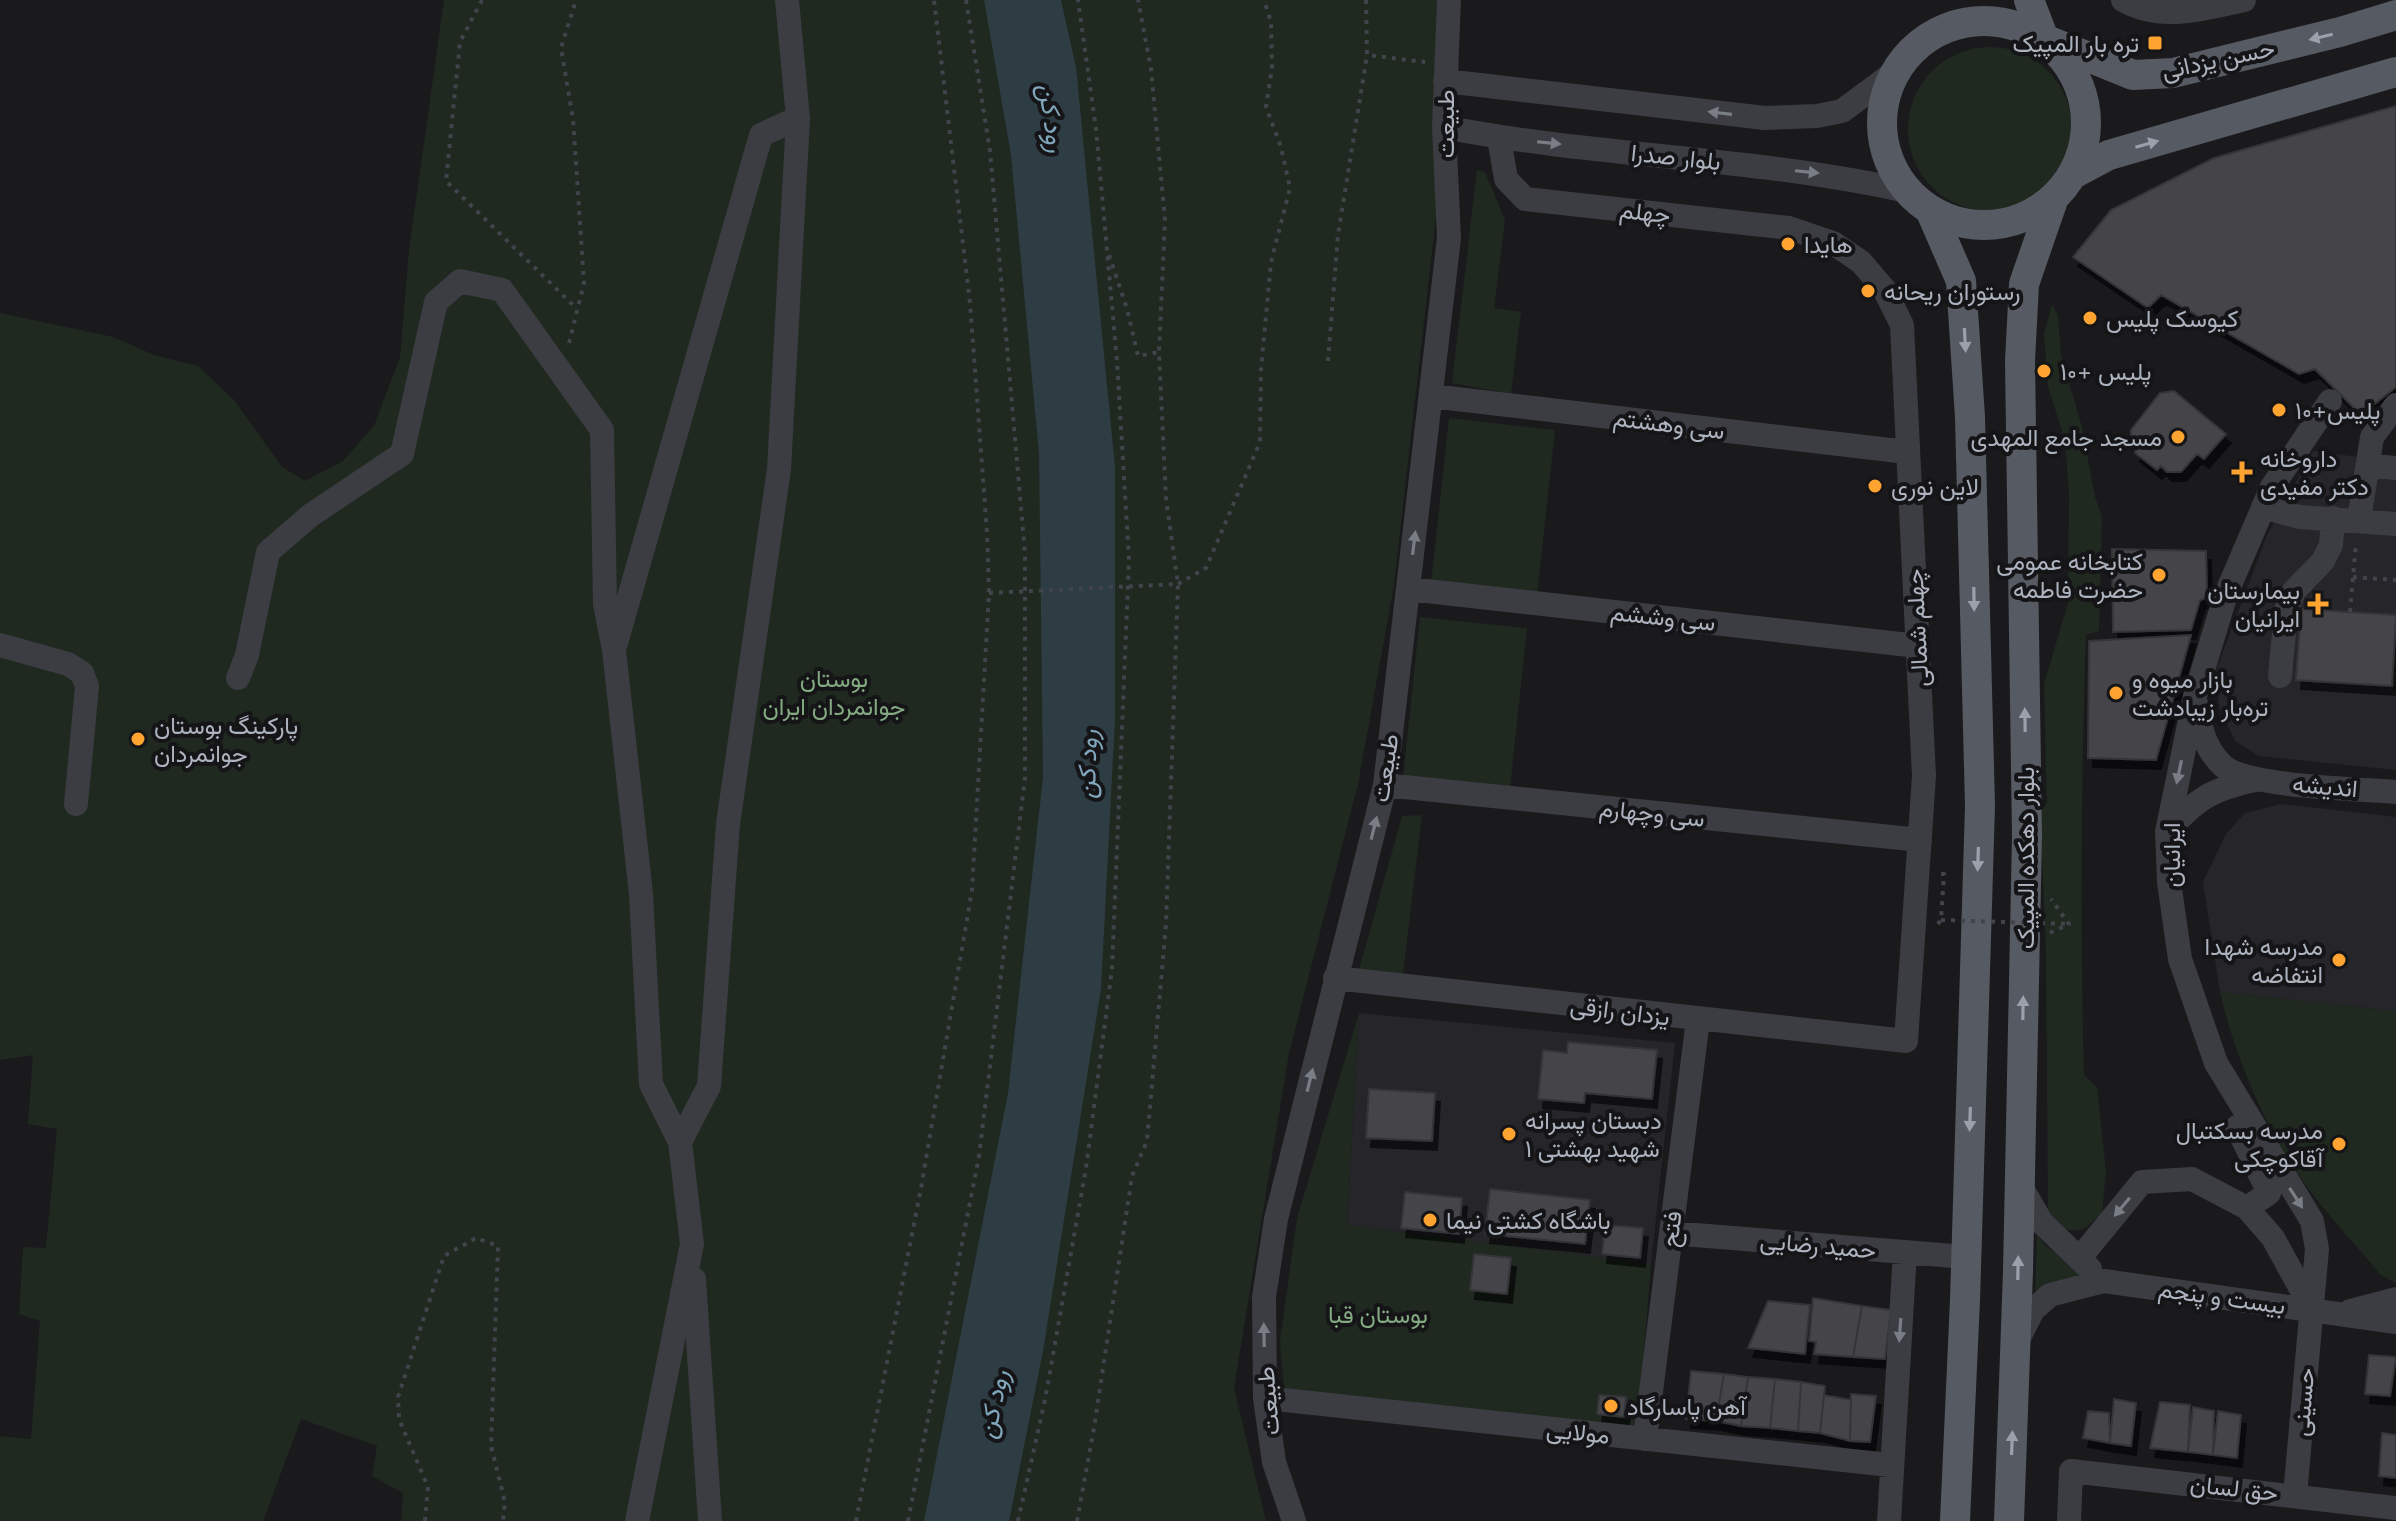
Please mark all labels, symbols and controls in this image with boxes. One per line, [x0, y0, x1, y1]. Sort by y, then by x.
place label: تره بار المپیک [2013, 29, 2139, 60]
one-way arrow [2308, 31, 2333, 43]
street label: حسن یزدانی [2159, 33, 2277, 86]
marker: تره بار المپیک [2146, 34, 2164, 52]
water label: رود کن [1031, 81, 1073, 155]
street label: طبیعت [1431, 90, 1460, 158]
one-way arrow [1707, 106, 1732, 119]
one-way arrow [1536, 137, 1561, 150]
street label: بلوار صدرا [1630, 138, 1722, 177]
one-way arrow [2134, 138, 2159, 150]
one-way arrow [1795, 166, 1820, 179]
street label: چهلم [1618, 195, 1672, 231]
place label: هایدا [1804, 230, 1853, 259]
marker: هایدا [1779, 235, 1797, 253]
place label: رستوران ریحانه [1884, 277, 2020, 307]
marker: رستوران ریحانه [1859, 282, 1877, 300]
place label: کیوسک پلیس [2106, 304, 2238, 335]
marker: کیوسک پلیس [2081, 309, 2099, 327]
one-way arrow [1959, 328, 1972, 353]
place label: پلیس +۱۰ [2060, 357, 2151, 388]
marker: پلیس +۱۰ [2035, 362, 2053, 380]
place label: پلیس+۱۰ [2295, 396, 2381, 427]
marker: پلیس+۱۰ [2270, 401, 2288, 419]
street label: سی وهشتم [1611, 403, 1726, 447]
place label: مسجد جامع المهدی [1971, 423, 2162, 455]
marker: مسجد جامع المهدی [2169, 428, 2187, 446]
place label: داروخانه دکتر مفیدی [2260, 444, 2369, 502]
marker: داروخانه دکتر مفیدی [2231, 461, 2253, 483]
place label: لاین نوری [1891, 472, 1979, 502]
marker: لاین نوری [1866, 477, 1884, 495]
one-way arrow [1408, 530, 1421, 555]
place label: کتابخانه عمومی حضرت فاطمه [1996, 547, 2143, 605]
marker: کتابخانه عمومی حضرت فاطمه [2150, 566, 2168, 584]
street label: چهلم شمالی [1899, 568, 1937, 688]
place label: بیمارستان ایرانیان [2207, 576, 2300, 634]
one-way arrow [1968, 587, 1981, 613]
marker: بیمارستان ایرانیان [2307, 593, 2329, 615]
street label: سی وششم [1609, 597, 1717, 639]
park label: بوستان جوانمردان ایران [763, 664, 905, 722]
place label: بازار میوه و تره‌بار زیبادشت [2132, 665, 2268, 723]
marker: بازار میوه و تره‌بار زیبادشت [2107, 684, 2125, 702]
one-way arrow [2019, 707, 2031, 732]
place label: پارکینگ بوستان جوانمردان [154, 711, 298, 769]
water label: رود کن [1070, 729, 1104, 799]
marker: پارکینگ بوستان جوانمردان [129, 730, 147, 748]
street label: طبیعت [1365, 732, 1405, 804]
one-way arrow [2172, 760, 2185, 785]
street label: بلوار دهکده المپیک [2011, 767, 2042, 949]
street label: اندیشه [2291, 769, 2359, 803]
street label: سی وچهارم [1598, 793, 1706, 835]
one-way arrow [1368, 815, 1380, 840]
street label: ایرانیان [2157, 822, 2187, 888]
one-way arrow [1971, 847, 1984, 872]
place label: مدرسه شهدا انتفاضه [2205, 932, 2323, 989]
marker: مدرسه شهدا انتفاضه [2330, 951, 2348, 969]
street label: یزدان رازقی [1568, 991, 1671, 1032]
one-way arrow [2016, 995, 2029, 1020]
one-way arrow [1305, 1068, 1317, 1093]
place label: دبستان پسرانه شهید بهشتی ۱ [1525, 1106, 1662, 1164]
one-way arrow [1963, 1107, 1976, 1132]
place label: مدرسه بسکتبال آقاکوچکی [2176, 1116, 2325, 1175]
marker: دبستان پسرانه شهید بهشتی ۱ [1500, 1125, 1518, 1143]
marker: مدرسه بسکتبال آقاکوچکی [2330, 1135, 2348, 1153]
one-way arrow [2289, 1187, 2304, 1208]
one-way arrow [2114, 1197, 2131, 1217]
place label: باشگاه کشتی نیما [1446, 1206, 1611, 1235]
street label: فتح [1654, 1209, 1691, 1249]
marker: باشگاه کشتی نیما [1421, 1211, 1439, 1229]
street label: حمید رضایی [1759, 1225, 1877, 1266]
one-way arrow [2011, 1255, 2024, 1280]
street label: بیست و پنجم [2156, 1274, 2287, 1322]
park label: بوستان قبا [1328, 1300, 1428, 1330]
one-way arrow [1893, 1318, 1906, 1343]
one-way arrow [1258, 1322, 1270, 1347]
street label: طبیعت [1251, 1366, 1285, 1436]
water label: رود کن [970, 1367, 1016, 1441]
street label: حسینی [2286, 1367, 2320, 1437]
place label: آهن پاسارگاد [1627, 1392, 1748, 1423]
marker: آهن پاسارگاد [1602, 1397, 1620, 1415]
street label: مولایی [1545, 1414, 1611, 1451]
one-way arrow [2005, 1430, 2018, 1455]
street label: حق لسان [2189, 1469, 2279, 1507]

